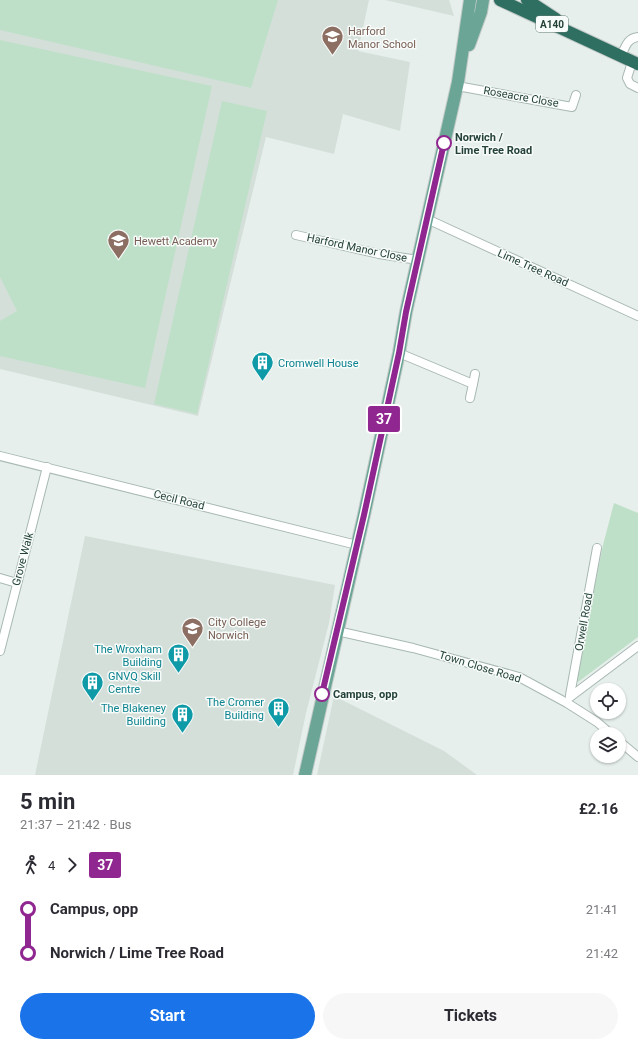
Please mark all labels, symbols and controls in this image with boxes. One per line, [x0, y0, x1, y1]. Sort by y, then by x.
road number: A140 [536, 16, 568, 32]
school or university icon: Harford Manor School [319, 24, 345, 57]
place label: Harford Manor School [348, 25, 416, 51]
street label: Roseacre Close [482, 84, 560, 110]
place label: Norwich / Lime Tree Road [455, 131, 532, 157]
marker: Norwich / Lime Tree Road [436, 135, 452, 151]
school or university icon: Hewett Academy [105, 228, 131, 261]
street label: Harford Manor Close [306, 231, 409, 265]
place label: Hewett Academy [134, 235, 218, 248]
street label: Lime Tree Road [496, 247, 570, 289]
building icon: Cromwell House [250, 350, 276, 383]
place label: Cromwell House [278, 357, 359, 370]
line badge: 37 [366, 406, 402, 432]
text: 37 [376, 411, 392, 427]
street label: Cecil Road [152, 487, 206, 513]
street label: Grove Walk [10, 530, 36, 587]
street label: Orwell Road [572, 592, 596, 652]
school or university icon: City College Norwich [179, 615, 205, 648]
place label: City College Norwich [208, 616, 266, 642]
building icon: The Wroxham Building [165, 642, 191, 675]
place label: The Wroxham Building [94, 643, 162, 669]
street label: Town Close Road [437, 648, 523, 686]
building icon: GNVQ Skill Centre [80, 669, 106, 702]
place label: GNVQ Skill Centre [108, 670, 161, 696]
map controls [590, 683, 626, 763]
button: locate [590, 683, 626, 719]
marker: Campus, opp [314, 686, 330, 702]
place label: Campus, opp [333, 688, 398, 701]
building icon: The Cromer Building [266, 695, 292, 728]
place label: The Cromer Building [207, 696, 264, 722]
building icon: The Blakeney Building [169, 701, 195, 734]
place label: The Blakeney Building [101, 702, 167, 728]
button: layers [590, 727, 626, 763]
text: 5 min [20, 789, 75, 814]
text: £2.16 [579, 800, 618, 818]
text: 21:37 – 21:42 · Bus [20, 817, 132, 832]
icon: walk [20, 854, 42, 876]
icon: forward [61, 854, 83, 876]
text: 37 [97, 857, 113, 873]
text: 4 [48, 858, 55, 873]
text: Campus, opp [50, 900, 138, 918]
text: 21:41 [586, 902, 618, 917]
text: Norwich / Lime Tree Road [50, 944, 224, 962]
text: 21:42 [586, 946, 618, 961]
button: Start [20, 993, 315, 1039]
button: Tickets [323, 993, 618, 1039]

